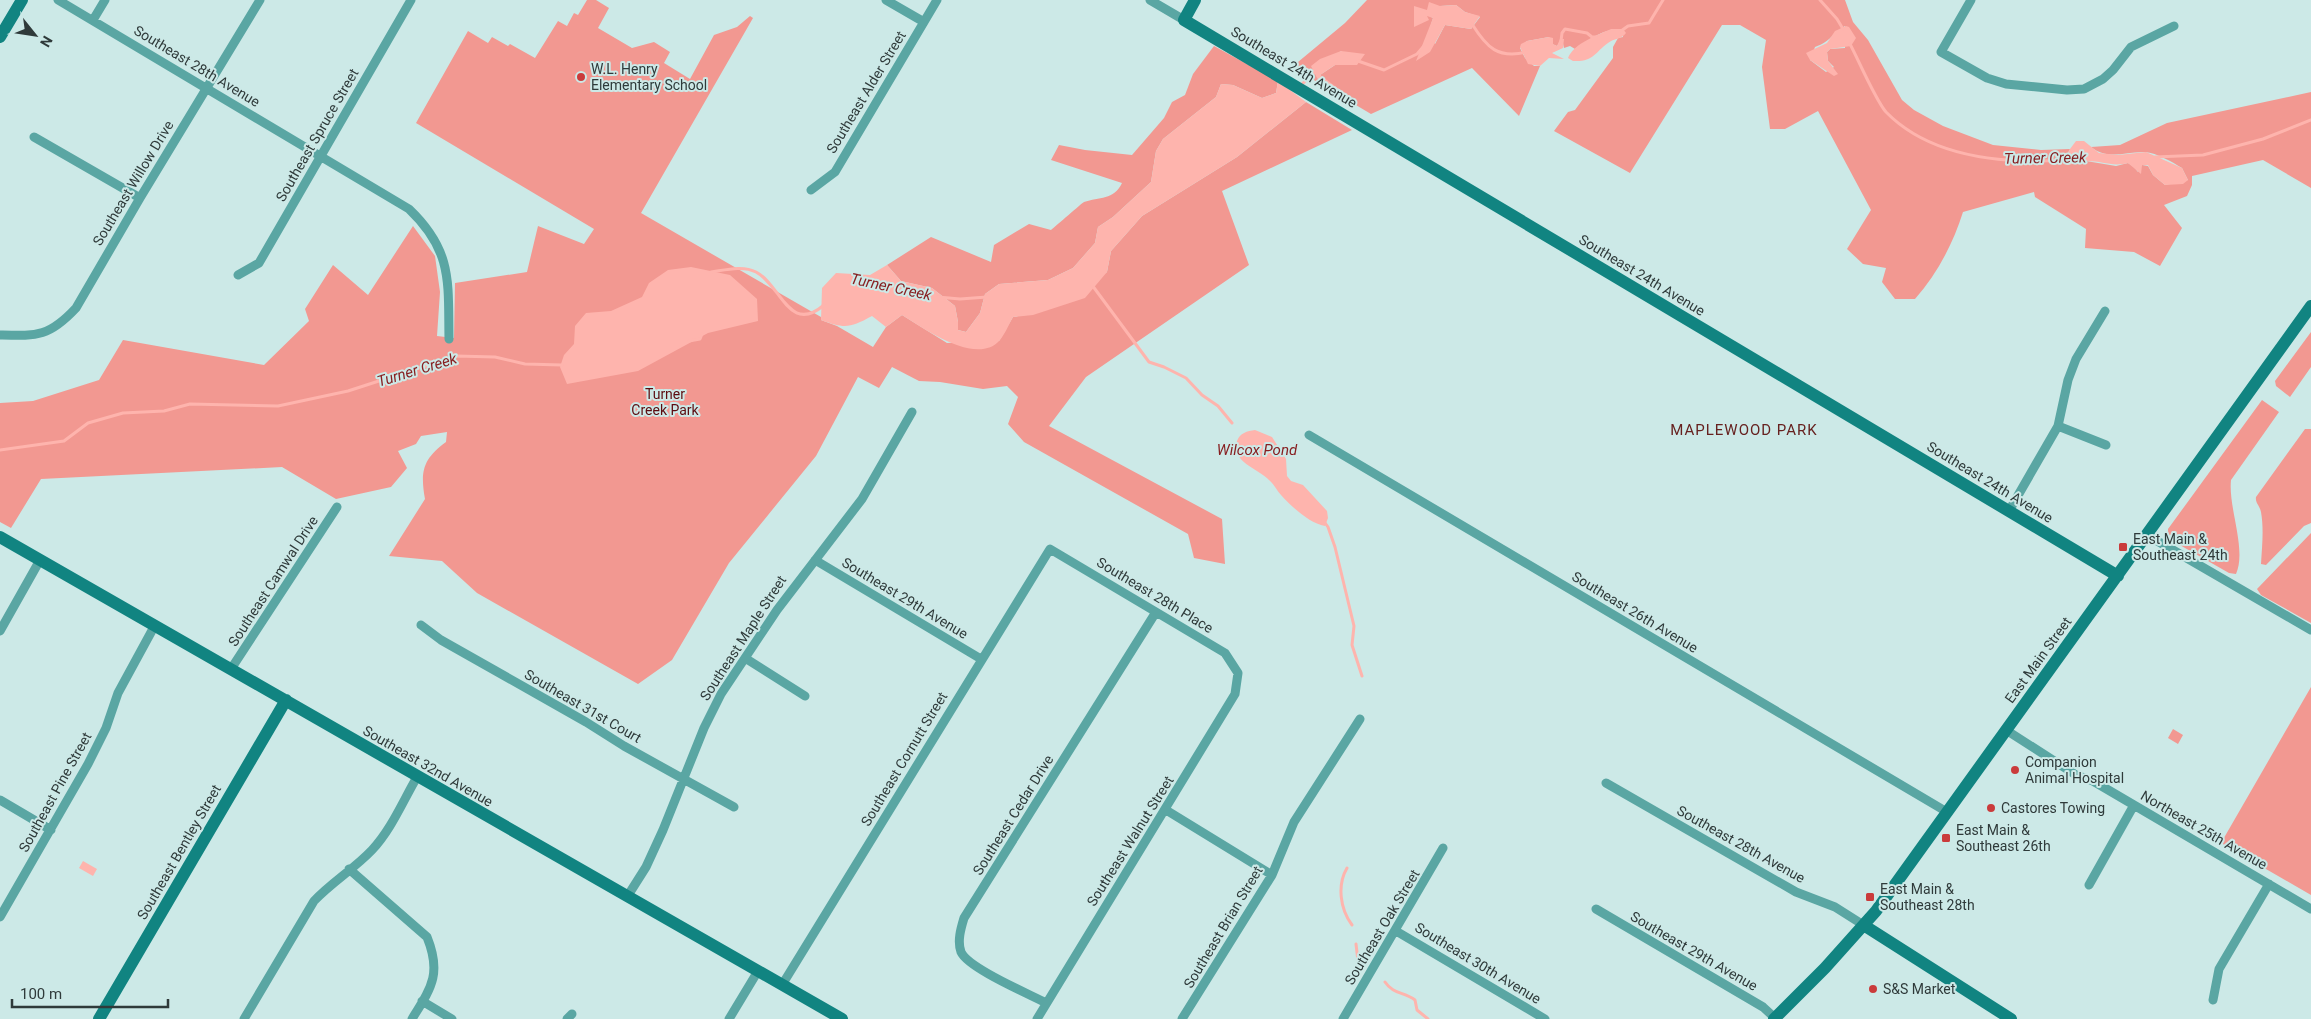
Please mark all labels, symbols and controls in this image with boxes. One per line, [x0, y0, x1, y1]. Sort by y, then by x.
north arrow [10, 10, 60, 60]
street label: Southeast 28th Avenue [131, 22, 263, 110]
street label: Southeast 24th Avenue [1228, 23, 1360, 111]
street label: Southeast Alder Street [823, 28, 909, 156]
text: N [37, 33, 56, 50]
place label: W.L. Henry Elementary School [591, 61, 707, 93]
street label: Southeast Spruce Street [272, 66, 362, 204]
marker: W.L. Henry Elementary School [575, 71, 587, 83]
street label: Southeast Willow Drive [89, 118, 177, 248]
water label: Turner Creek [2004, 148, 2087, 168]
street label: Southeast 24th Avenue [1576, 231, 1708, 319]
water label: Turner Creek [849, 270, 934, 304]
water label: Turner Creek [375, 349, 460, 391]
park label: Turner Creek Park [631, 386, 700, 418]
district label: MAPLEWOOD PARK [1670, 421, 1818, 439]
street label: Southeast 24th Avenue [1924, 438, 2056, 526]
water label: Wilcox Pond [1217, 441, 1298, 459]
street label: Southeast Camwal Drive [225, 513, 321, 649]
place label: East Main & Southeast 24th [2133, 531, 2228, 563]
marker: East Main & Southeast 24th [2117, 541, 2129, 553]
street label: Southeast 29th Avenue [839, 554, 971, 642]
street label: Southeast 28th Place [1094, 554, 1216, 636]
street label: Southeast 26th Avenue [1569, 568, 1701, 656]
street label: Southeast Maple Street [697, 572, 790, 703]
street label: East Main Street [2001, 614, 2075, 706]
street label: Southeast 31st Court [522, 666, 645, 746]
street label: Southeast Cornutt Street [858, 689, 951, 829]
street label: Southeast 32nd Avenue [360, 722, 496, 810]
street label: Southeast Pine Street [15, 729, 95, 855]
street label: Southeast Cedar Drive [970, 752, 1056, 878]
place label: Companion Animal Hospital [2025, 754, 2124, 786]
marker: Companion Animal Hospital [2009, 764, 2021, 776]
street label: Southeast Walnut Street [1083, 773, 1177, 909]
street label: Southeast Bentley Street [134, 781, 224, 922]
street label: Northeast 25th Avenue [2138, 787, 2270, 873]
place label: Castores Towing [2001, 800, 2105, 816]
street label: Southeast 28th Avenue [1674, 802, 1808, 886]
marker: Castores Towing [1985, 802, 1997, 814]
place label: East Main & Southeast 26th [1956, 822, 2051, 854]
marker: East Main & Southeast 26th [1940, 832, 1952, 844]
street label: Southeast Brian Street [1180, 863, 1266, 991]
street label: Southeast Oak Street [1341, 866, 1423, 987]
place label: East Main & Southeast 28th [1880, 881, 1975, 913]
marker: East Main & Southeast 28th [1864, 891, 1876, 903]
street label: Southeast 29th Avenue [1628, 908, 1760, 994]
street label: Southeast 30th Avenue [1412, 919, 1544, 1007]
scale bar [12, 976, 169, 1008]
place label: S&S Market [1883, 981, 1956, 997]
marker: S&S Market [1867, 983, 1879, 995]
text: 100 m [20, 985, 62, 1003]

